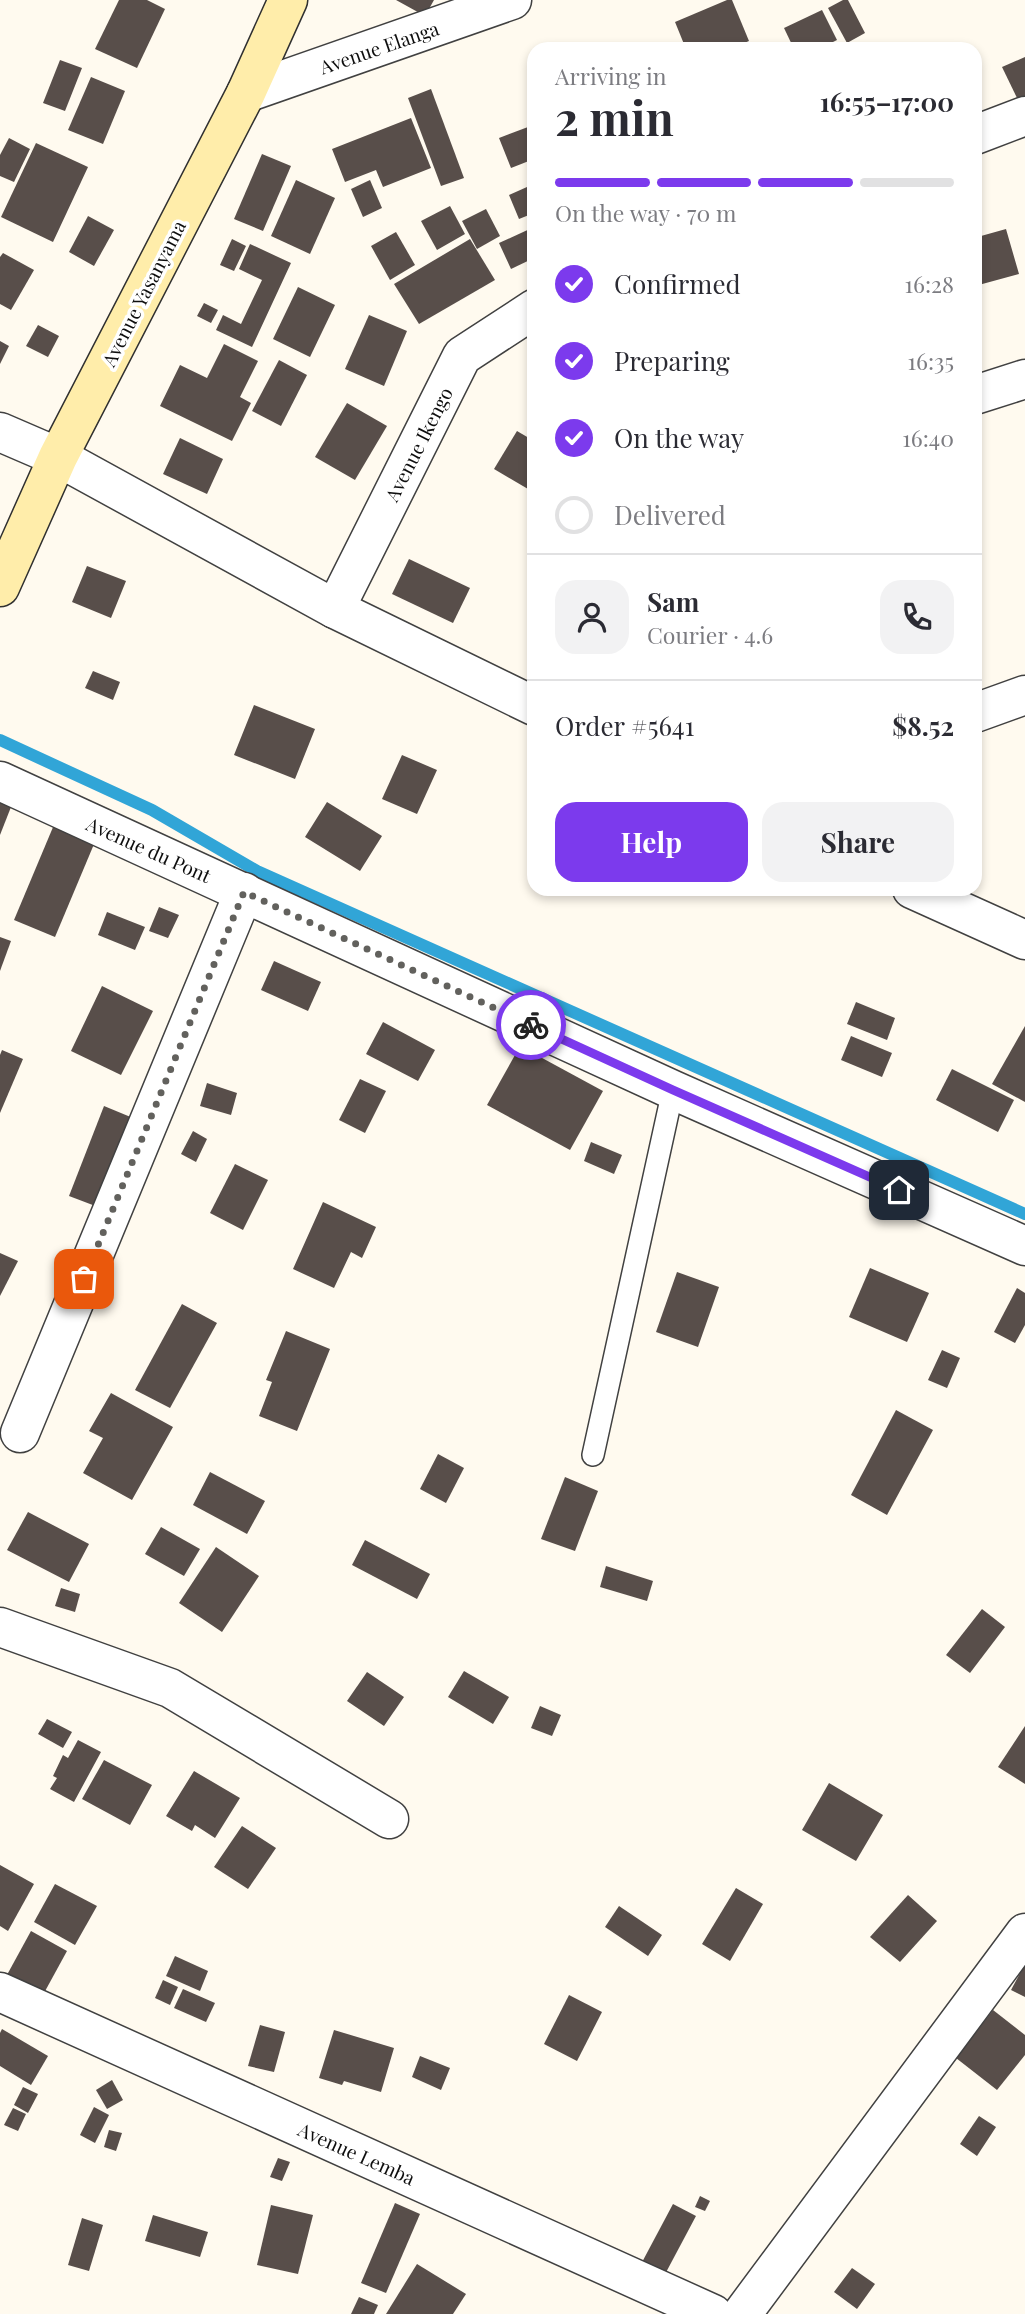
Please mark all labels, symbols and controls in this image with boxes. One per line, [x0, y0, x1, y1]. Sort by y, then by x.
street label: Avenue Elanga [315, 14, 443, 80]
text: Arriving in [555, 60, 667, 91]
text: 16:55–17:00 [820, 84, 954, 119]
text: 2 min [555, 86, 674, 148]
text: On the way · 70 m [555, 197, 736, 228]
street label: Avenue Yasanyama [94, 215, 191, 371]
icon: check [555, 265, 593, 303]
text: Confirmed [614, 266, 741, 301]
text: 16:28 [905, 268, 954, 299]
icon: check [555, 342, 593, 380]
text: Preparing [614, 343, 730, 378]
text: 16:35 [908, 345, 954, 376]
street label: Avenue Ikengo [378, 382, 458, 506]
icon: check [555, 419, 593, 457]
text: On the way [614, 420, 744, 455]
text: 16:40 [902, 422, 954, 453]
text: Delivered [614, 497, 726, 532]
button: person [555, 580, 629, 654]
button: phone [880, 580, 954, 654]
text: Sam [647, 584, 699, 619]
text: Courier · 4.6 [647, 619, 773, 650]
text: Order #5641 [555, 708, 694, 743]
text: $8.52 [892, 708, 954, 743]
button: Help [555, 802, 748, 882]
button: Share [762, 802, 954, 882]
street label: Avenue du Pont [82, 810, 216, 888]
courier [496, 990, 566, 1060]
icon: bike [512, 1006, 550, 1044]
pin [869, 1160, 929, 1220]
icon: home [880, 1171, 918, 1209]
pin [54, 1249, 114, 1309]
icon: bag [65, 1260, 103, 1298]
street label: Avenue Lemba [294, 2115, 420, 2191]

